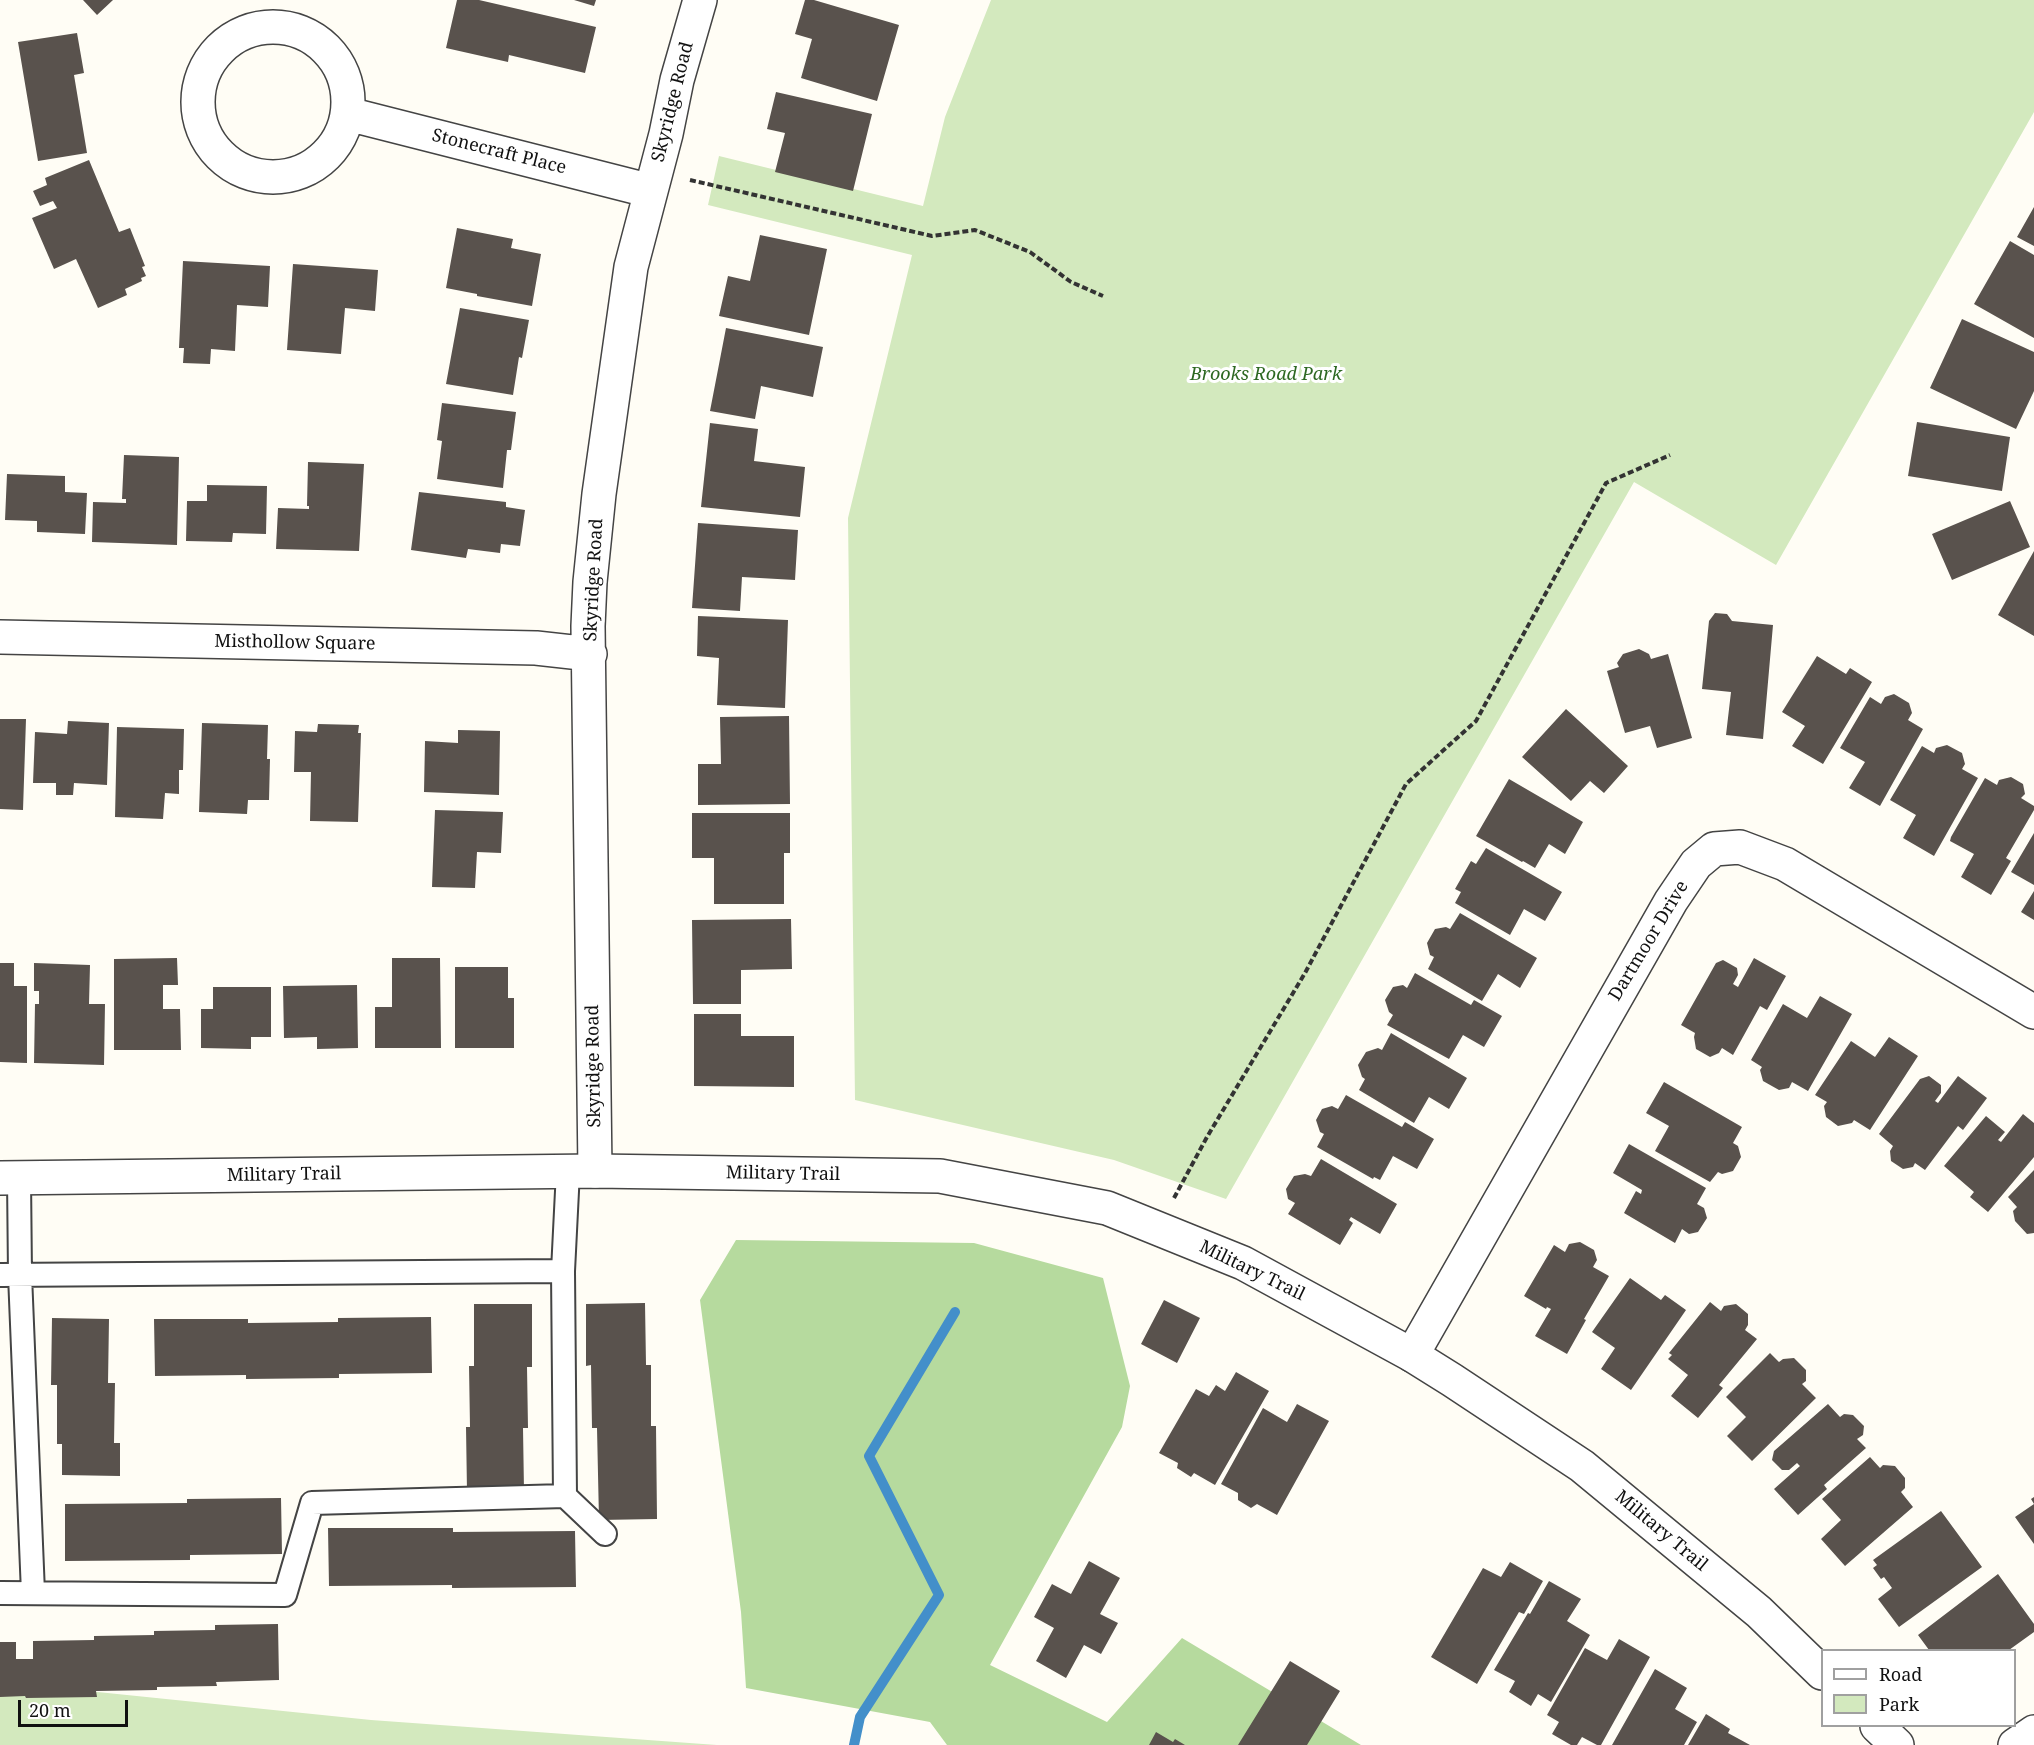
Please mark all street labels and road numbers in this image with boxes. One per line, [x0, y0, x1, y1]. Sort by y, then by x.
street label: Skyridge Road [648, 40, 698, 164]
street label: Stonecraft Place [430, 125, 568, 179]
street label: Skyridge Road [580, 518, 608, 642]
street label: Misthollow Square [214, 631, 376, 655]
street label: Dartmoor Drive [1605, 877, 1693, 1005]
street label: Skyridge Road [582, 1004, 606, 1128]
street label: Military Trail [726, 1162, 840, 1186]
street label: Military Trail [227, 1163, 341, 1187]
street label: Military Trail [1196, 1236, 1308, 1306]
street label: Military Trail [1610, 1486, 1712, 1576]

